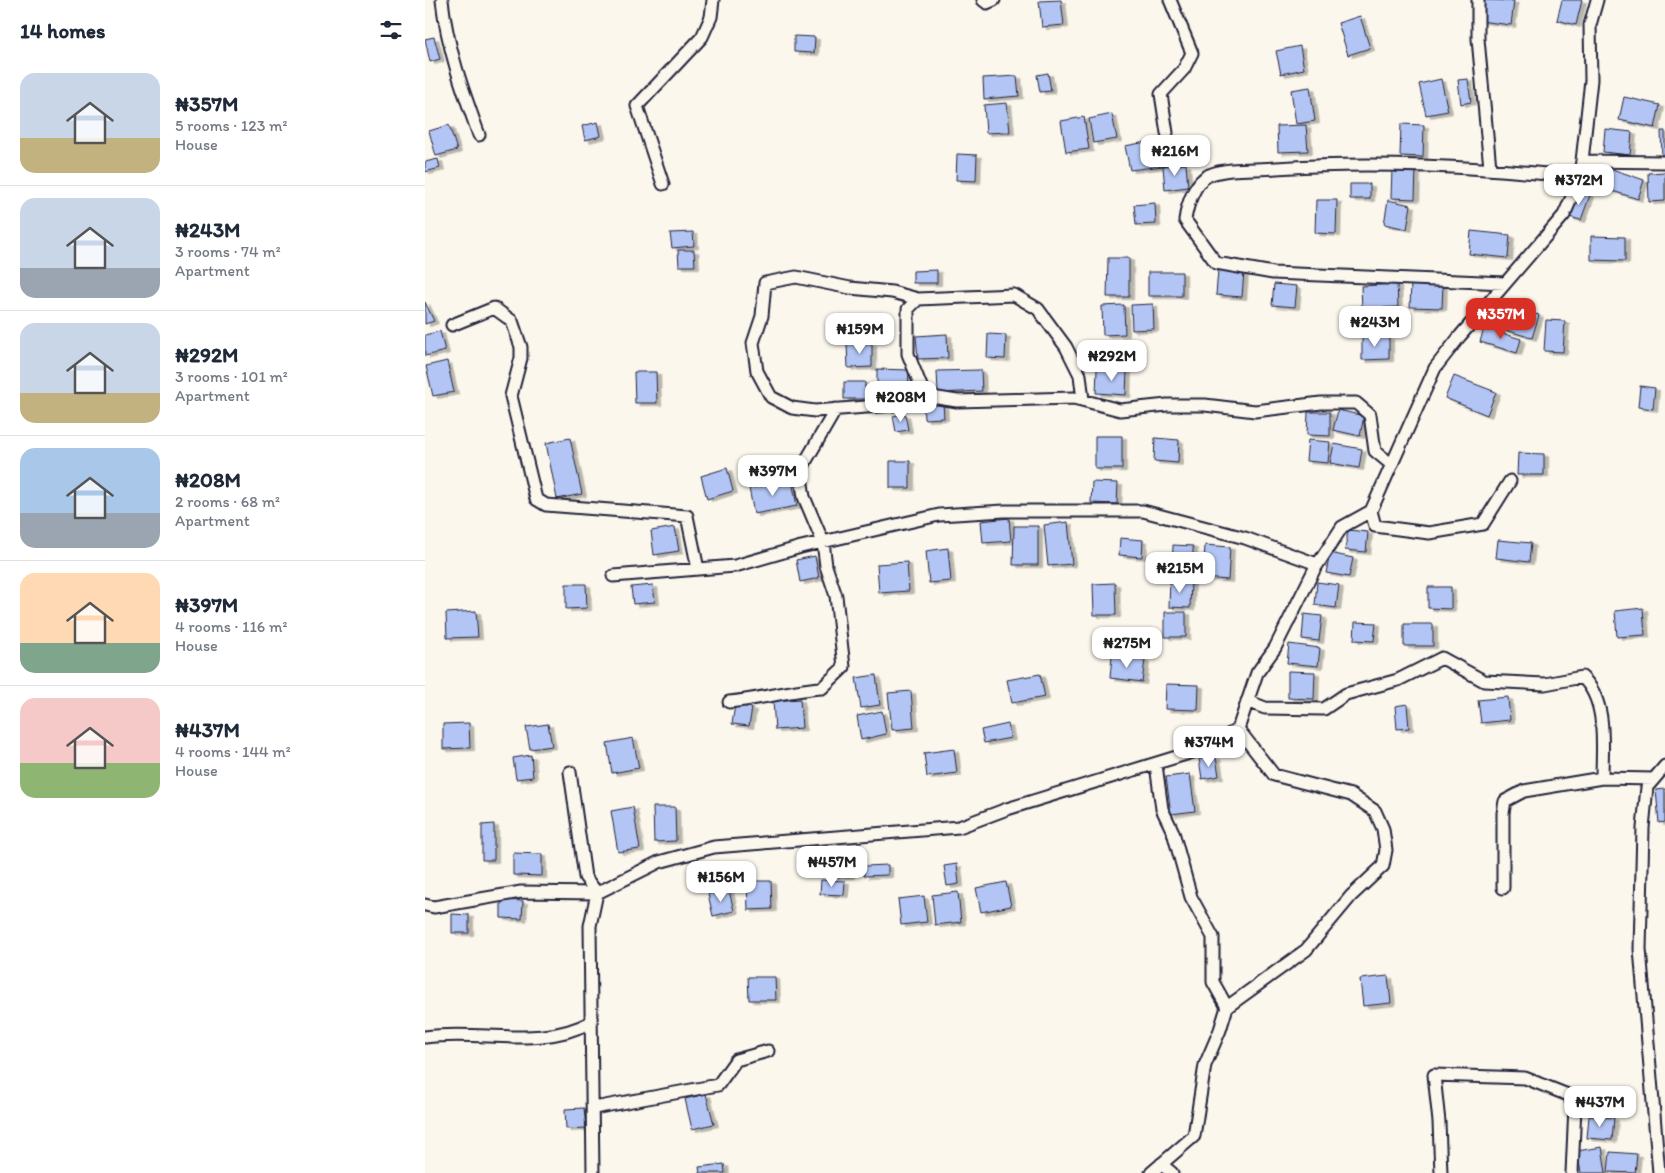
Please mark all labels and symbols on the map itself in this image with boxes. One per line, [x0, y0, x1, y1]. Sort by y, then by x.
pin: ₦216M [1140, 134, 1210, 177]
pin: ₦372M [1544, 164, 1614, 206]
pin: ₦357M [1466, 298, 1536, 340]
pin: ₦243M [1340, 306, 1410, 348]
pin: ₦159M [825, 312, 895, 355]
pin: ₦292M [1077, 340, 1147, 382]
pin: ₦208M [866, 380, 936, 423]
pin: ₦397M [738, 454, 808, 497]
pin: ₦215M [1145, 552, 1215, 594]
pin: ₦275M [1092, 626, 1162, 669]
pin: ₦374M [1174, 726, 1244, 768]
pin: ₦457M [797, 846, 867, 888]
pin: ₦156M [686, 860, 756, 903]
pin: ₦437M [1565, 1086, 1635, 1128]

